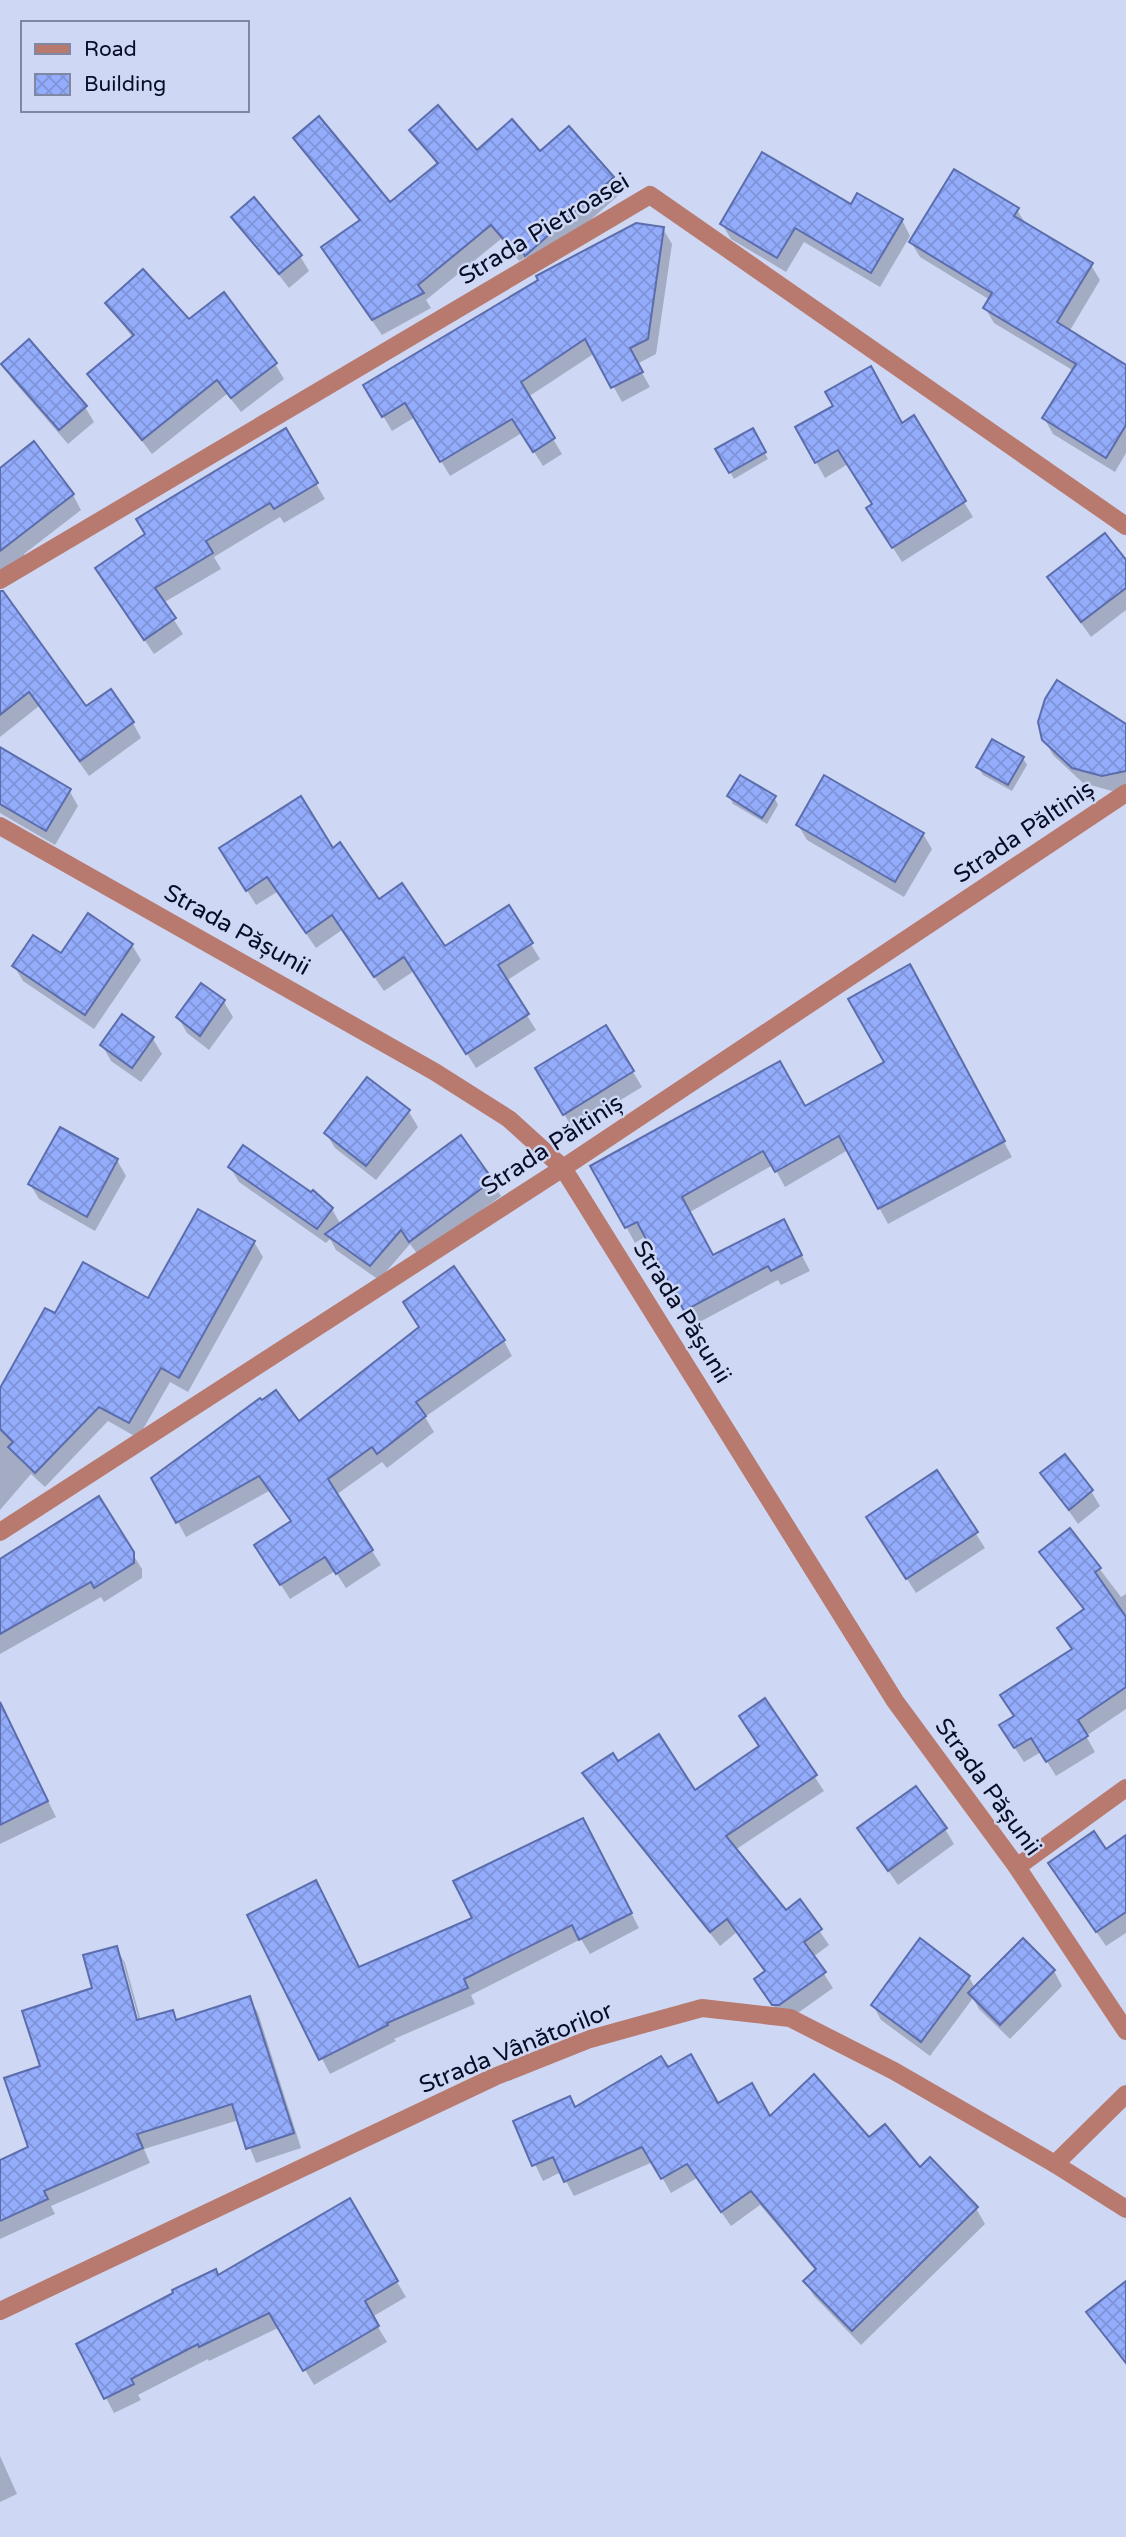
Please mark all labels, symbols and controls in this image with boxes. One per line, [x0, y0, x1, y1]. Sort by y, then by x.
legend [21, 21, 248, 112]
text: Road [84, 37, 137, 62]
text: Building [84, 72, 166, 97]
street label: Strada Pietroasei [454, 167, 634, 291]
street label: Strada Păltiniș [948, 774, 1100, 890]
street label: Strada Pășunii [159, 878, 315, 982]
street label: Strada Păltiniș [476, 1088, 628, 1202]
street label: Strada Pășunii [627, 1235, 737, 1389]
street label: Strada Pășunii [928, 1713, 1048, 1861]
street label: Strada Vânătorilor [415, 1996, 618, 2100]

